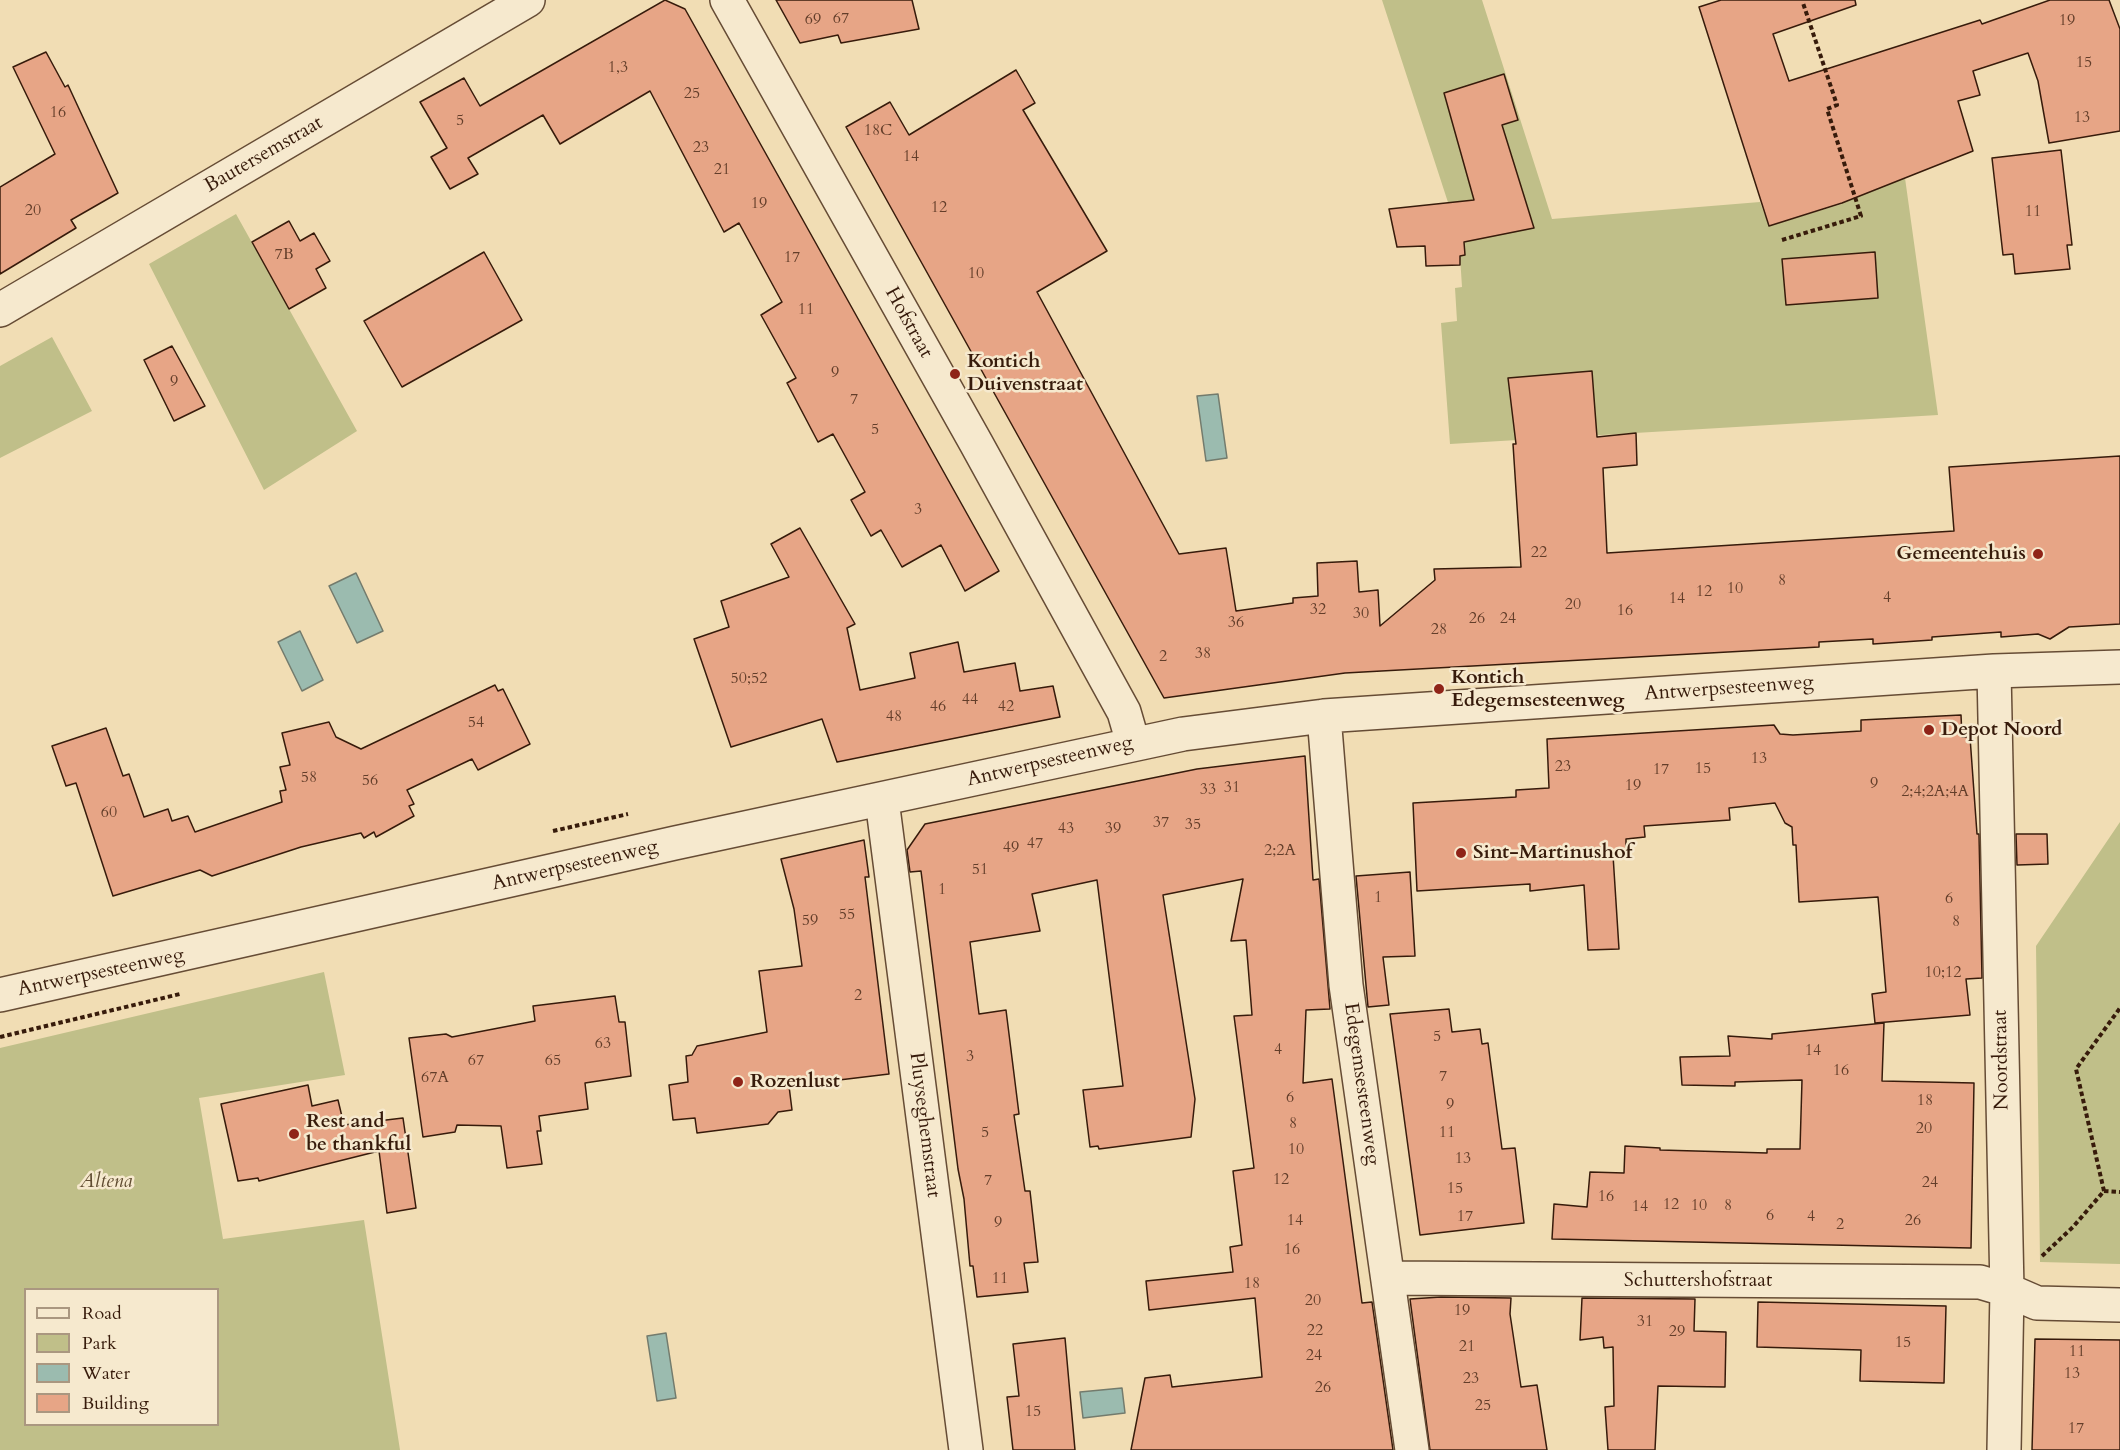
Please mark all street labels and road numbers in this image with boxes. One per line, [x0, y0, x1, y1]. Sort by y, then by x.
street label: Bautersemstraat [201, 111, 327, 199]
street label: Hofstraat [879, 283, 937, 363]
street label: Antwerpsesteenweg [1644, 671, 1814, 707]
street label: Antwerpsesteenweg [965, 731, 1135, 793]
street label: Antwerpsesteenweg [490, 835, 660, 897]
street label: Antwerpsesteenweg [16, 944, 186, 1002]
street label: Edegemsesteenweg [1338, 1001, 1384, 1167]
street label: Noordstraat [1989, 1010, 2015, 1110]
street label: Pluyseghemstraat [903, 1051, 945, 1199]
street label: Schuttershofstraat [1624, 1269, 1772, 1293]

